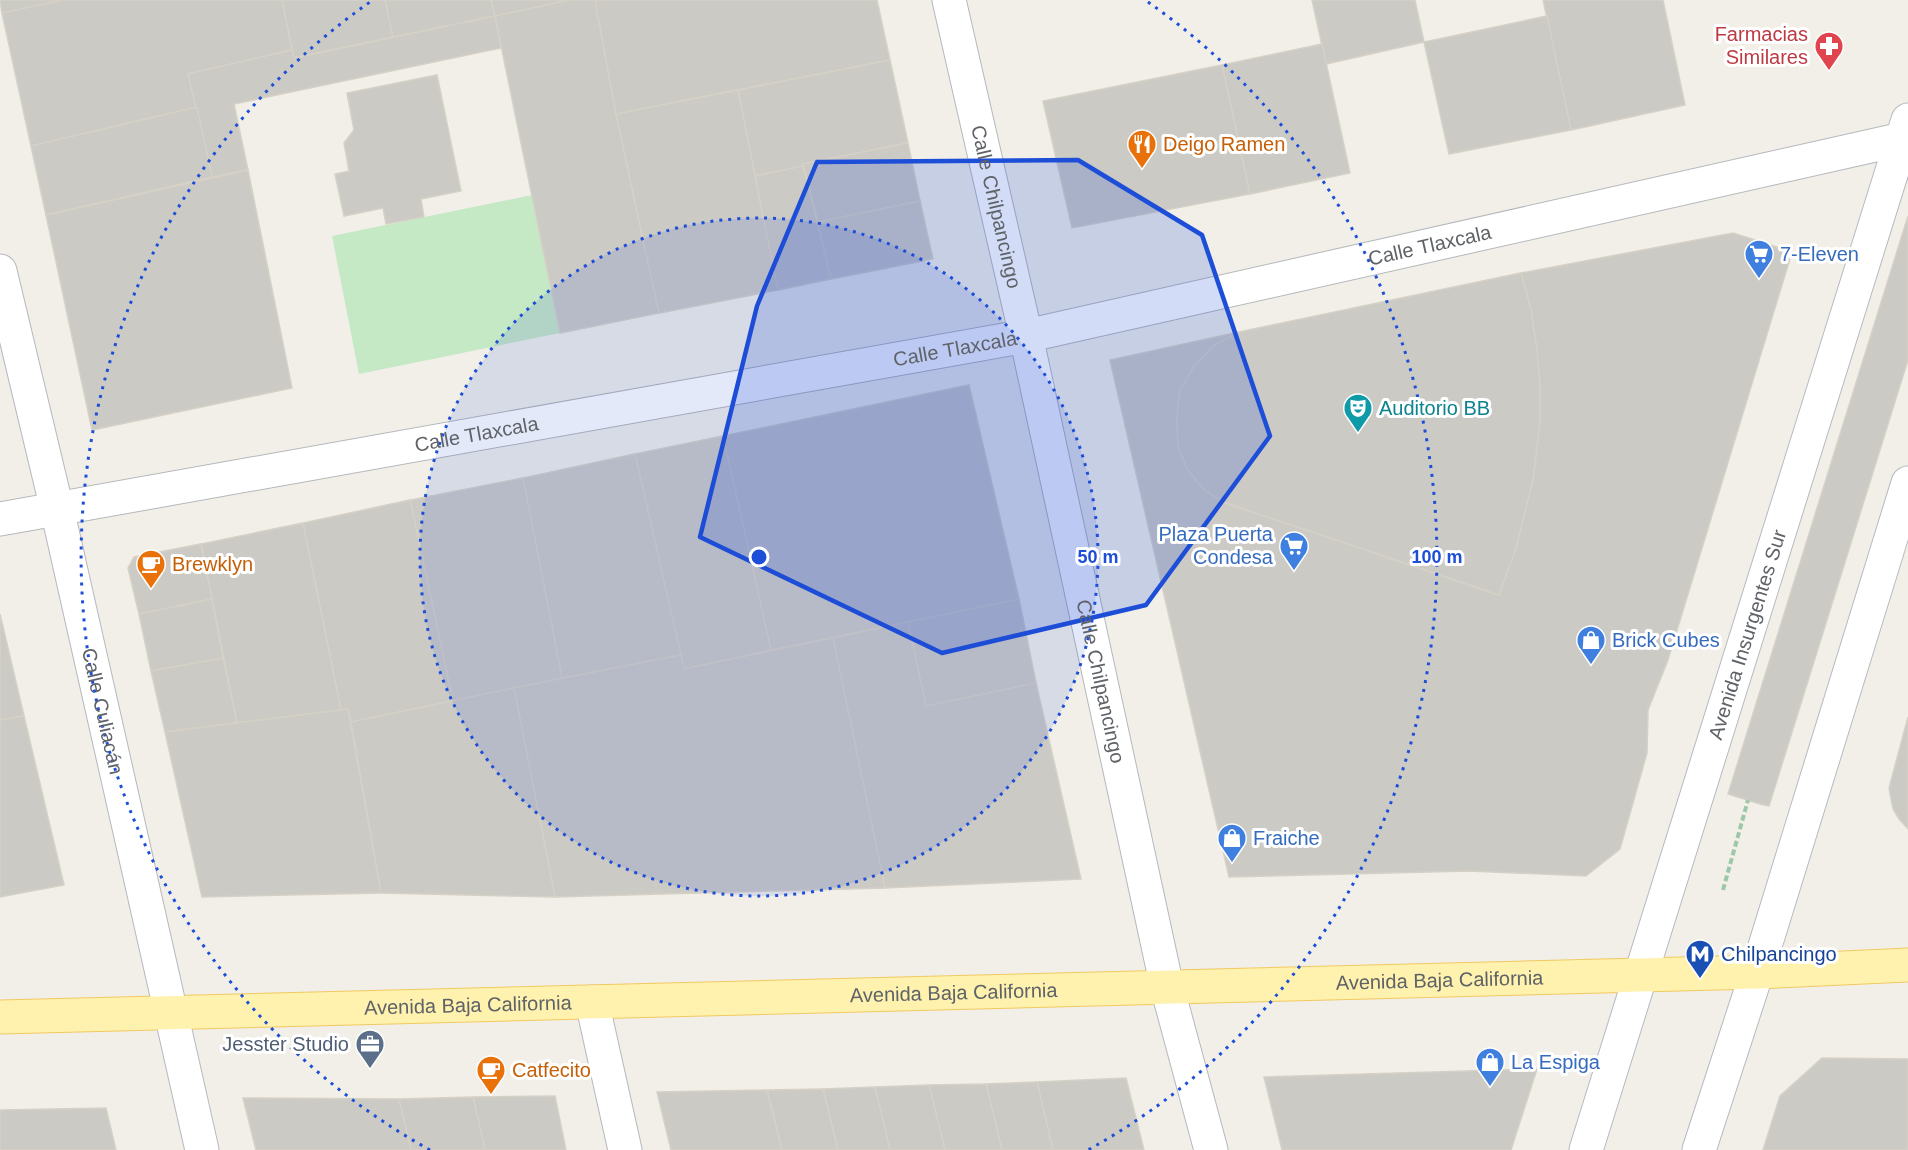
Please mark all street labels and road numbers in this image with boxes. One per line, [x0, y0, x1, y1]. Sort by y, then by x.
street label: Calle Chilpancingo [967, 123, 1026, 290]
street label: Calle Tlaxcala [1366, 221, 1494, 270]
street label: Calle Tlaxcala [891, 327, 1019, 371]
street label: Calle Tlaxcala [413, 412, 541, 456]
street label: Avenida Insurgentes Sur [1704, 527, 1790, 742]
street label: Calle Chilpancingo [1072, 597, 1129, 765]
street label: Calle Culiacán [78, 646, 128, 777]
street label: Avenida Baja California [1335, 966, 1544, 994]
street label: Avenida Baja California [850, 979, 1059, 1006]
street label: Avenida Baja California [364, 991, 573, 1019]

